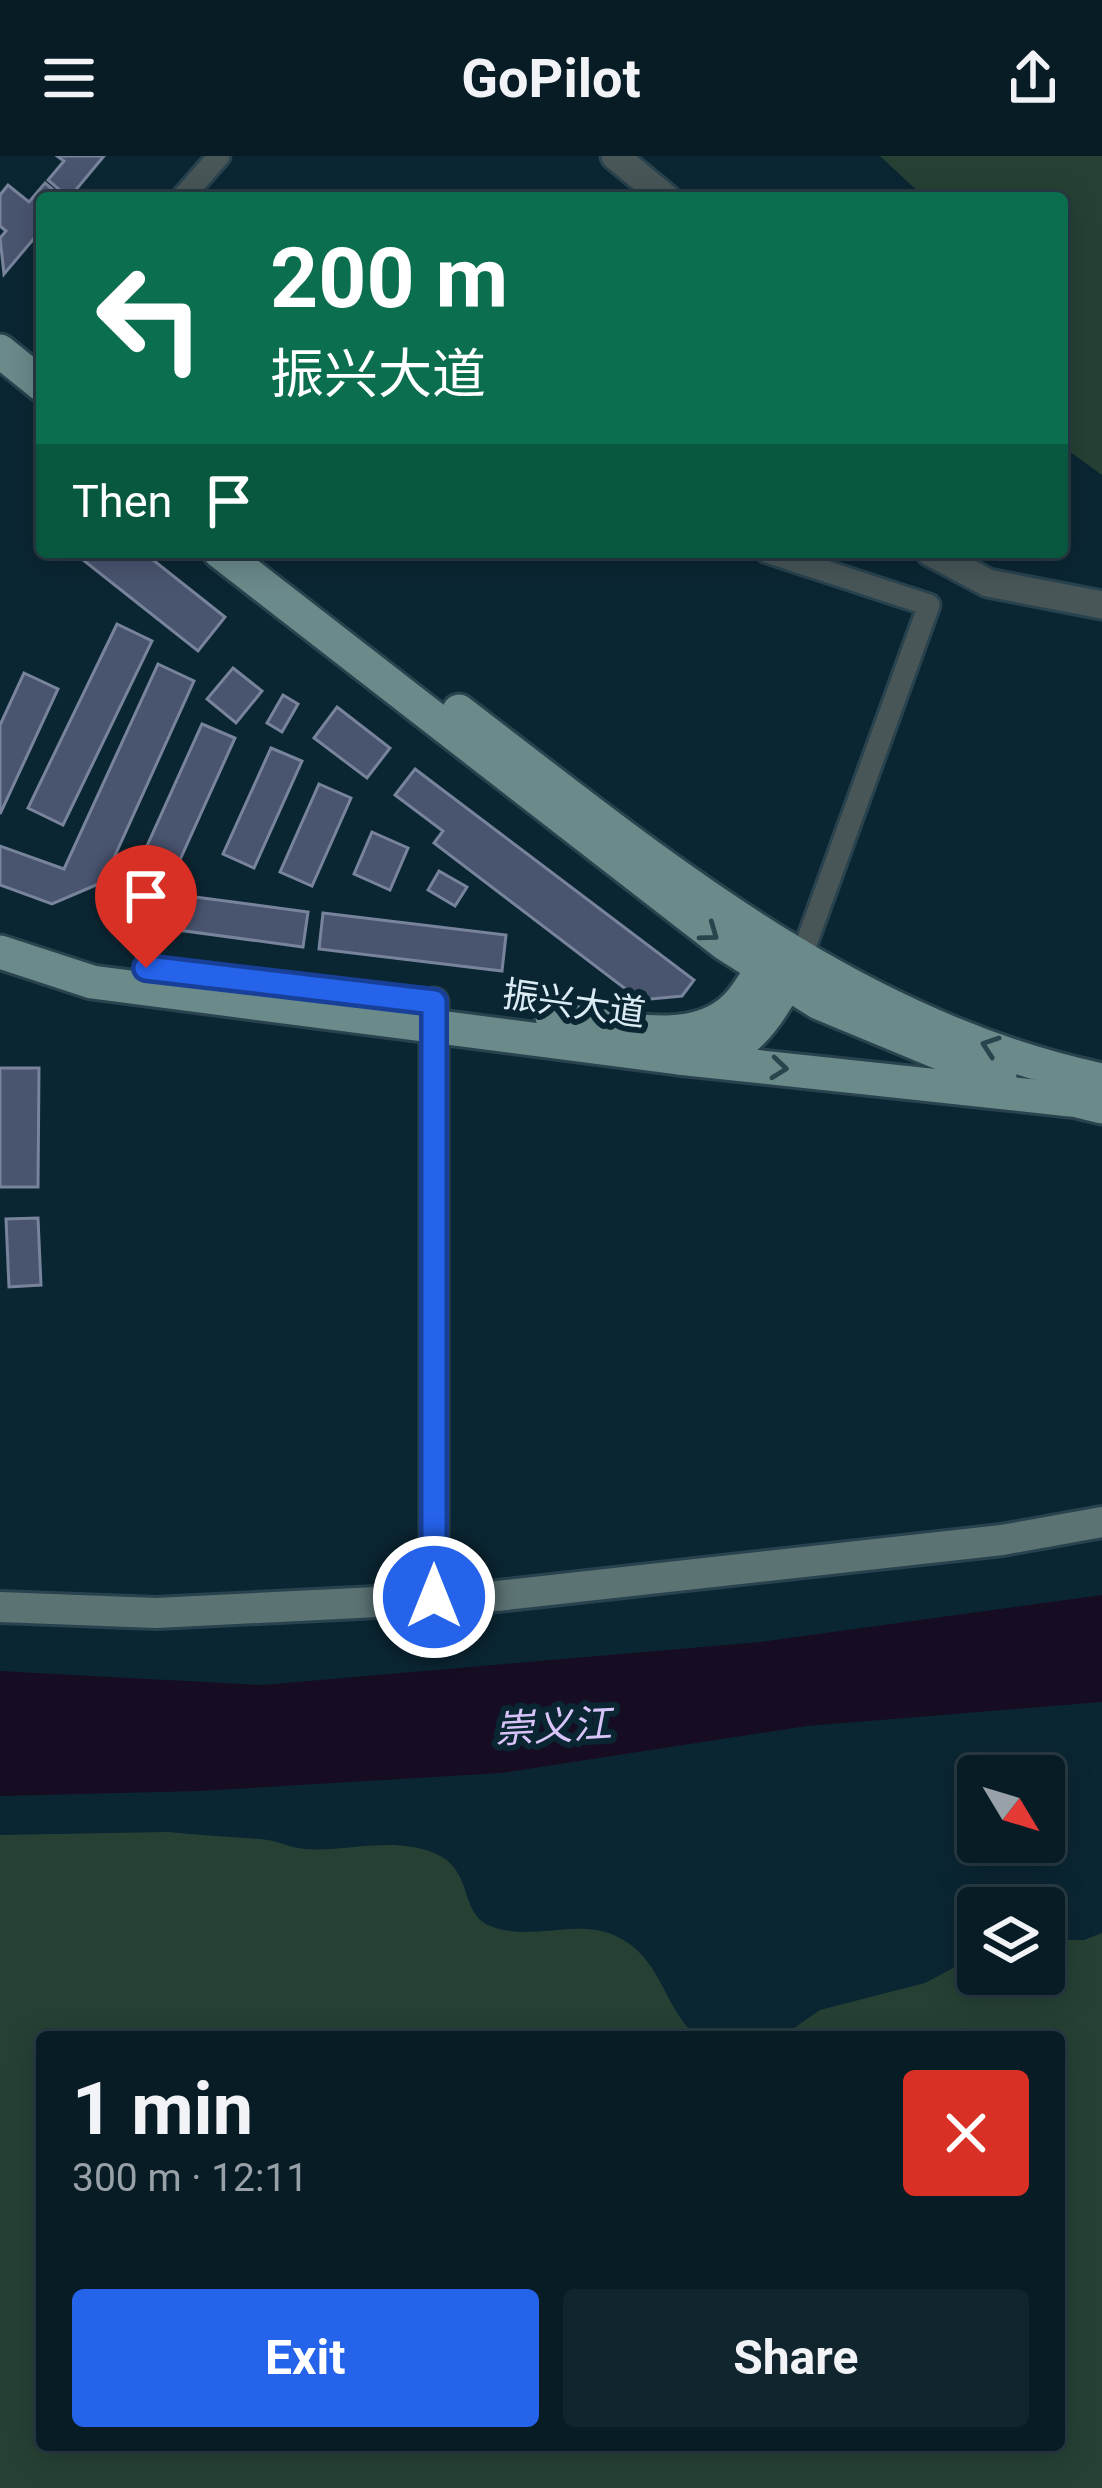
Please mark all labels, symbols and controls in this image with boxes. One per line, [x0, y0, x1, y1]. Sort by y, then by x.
icon: menu [36, 45, 102, 111]
icon: share [1000, 45, 1066, 111]
text: GoPilot [461, 47, 641, 110]
text: 200 m [270, 229, 508, 328]
icon: left [72, 240, 228, 396]
text: 振兴大道 [270, 343, 486, 406]
icon: arrive [196, 468, 262, 534]
text: Then [72, 475, 172, 528]
pin [95, 845, 197, 968]
icon: arrive [113, 863, 179, 929]
one-way arrow [697, 919, 719, 941]
street label: 振兴大道 [500, 973, 648, 1035]
one-way arrow [980, 1036, 1001, 1061]
one-way arrow [770, 1055, 789, 1080]
position arrow [371, 1534, 497, 1660]
water label: 崇义江 [493, 1701, 617, 1753]
north arrow [957, 1755, 1065, 1863]
map controls [957, 1755, 1065, 1995]
button: layers [957, 1887, 1065, 1995]
text: 1 min [72, 2067, 253, 2152]
button: close [903, 2070, 1029, 2196]
text: 300 m · 12:11 [72, 2155, 308, 2201]
button: Exit [72, 2289, 539, 2427]
button: Share [563, 2289, 1029, 2427]

